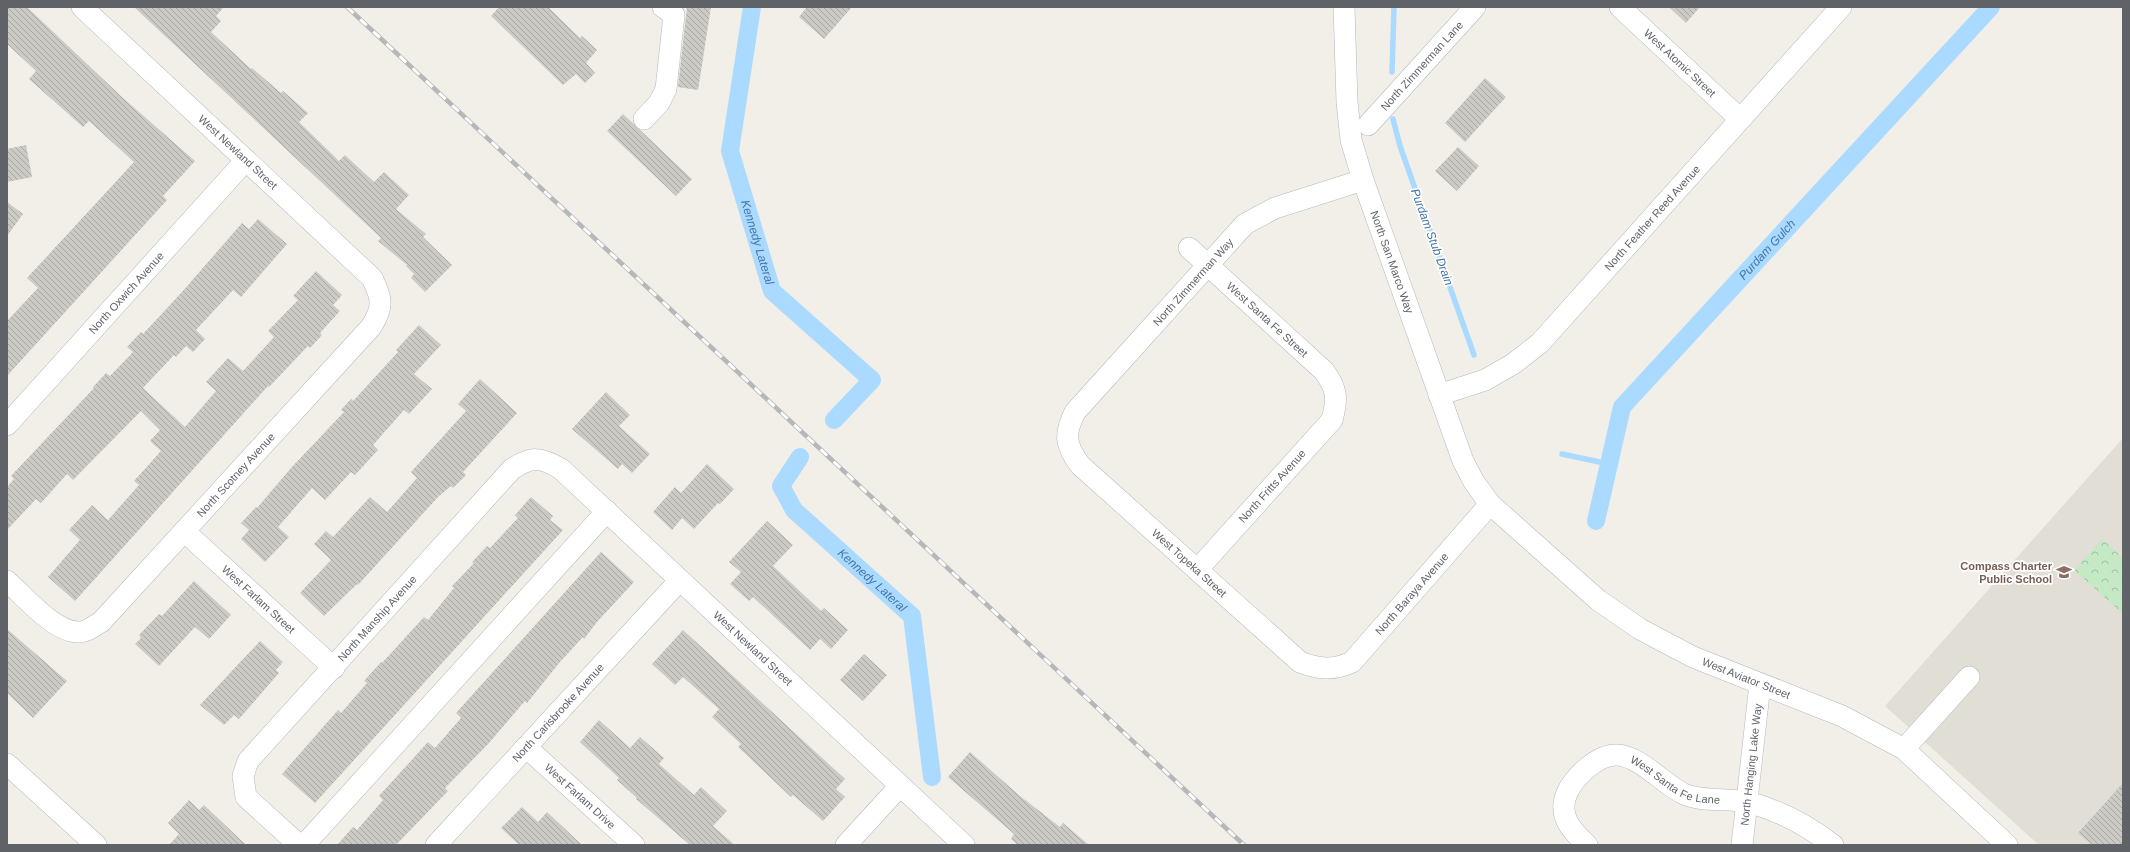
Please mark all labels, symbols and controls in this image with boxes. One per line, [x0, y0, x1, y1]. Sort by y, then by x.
street label: North Zimmerman Lane [1378, 19, 1465, 113]
street label: West Atomic Street [1642, 27, 1718, 99]
street label: West Newland Street [196, 112, 280, 192]
street label: North Feather Reed Avenue [1602, 163, 1702, 273]
water label: Purdam Stub Drain [1408, 187, 1456, 288]
water label: Kennedy Lateral [738, 198, 777, 287]
street label: North San Marco Way [1368, 209, 1416, 315]
water label: Purdam Gulch [1736, 216, 1799, 283]
street label: North Zimmerman Way [1151, 236, 1236, 328]
street label: North Oxwich Avenue [86, 250, 166, 336]
street label: West Santa Fe Street [1224, 280, 1310, 359]
street label: North Scotney Avenue [194, 430, 277, 519]
street label: North Fritts Avenue [1236, 447, 1308, 525]
street label: West Topeka Street [1150, 527, 1229, 599]
water label: Kennedy Lateral [835, 546, 910, 615]
street label: North Baraya Avenue [1373, 550, 1451, 637]
place label: Compass Charter Public School [1960, 560, 2053, 585]
street label: West Farlam Street [220, 563, 298, 635]
school or university icon: Compass Charter Public School [2055, 563, 2073, 581]
street label: North Manship Avenue [335, 573, 419, 664]
street label: West Newland Street [711, 609, 795, 688]
street label: West Aviator Street [1700, 655, 1792, 701]
street label: North Carisbrooke Avenue [510, 661, 606, 764]
street label: North Hanging Lake Way [1738, 702, 1764, 826]
street label: West Santa Fe Lane [1629, 753, 1720, 806]
street label: West Farlam Drive [542, 761, 618, 831]

